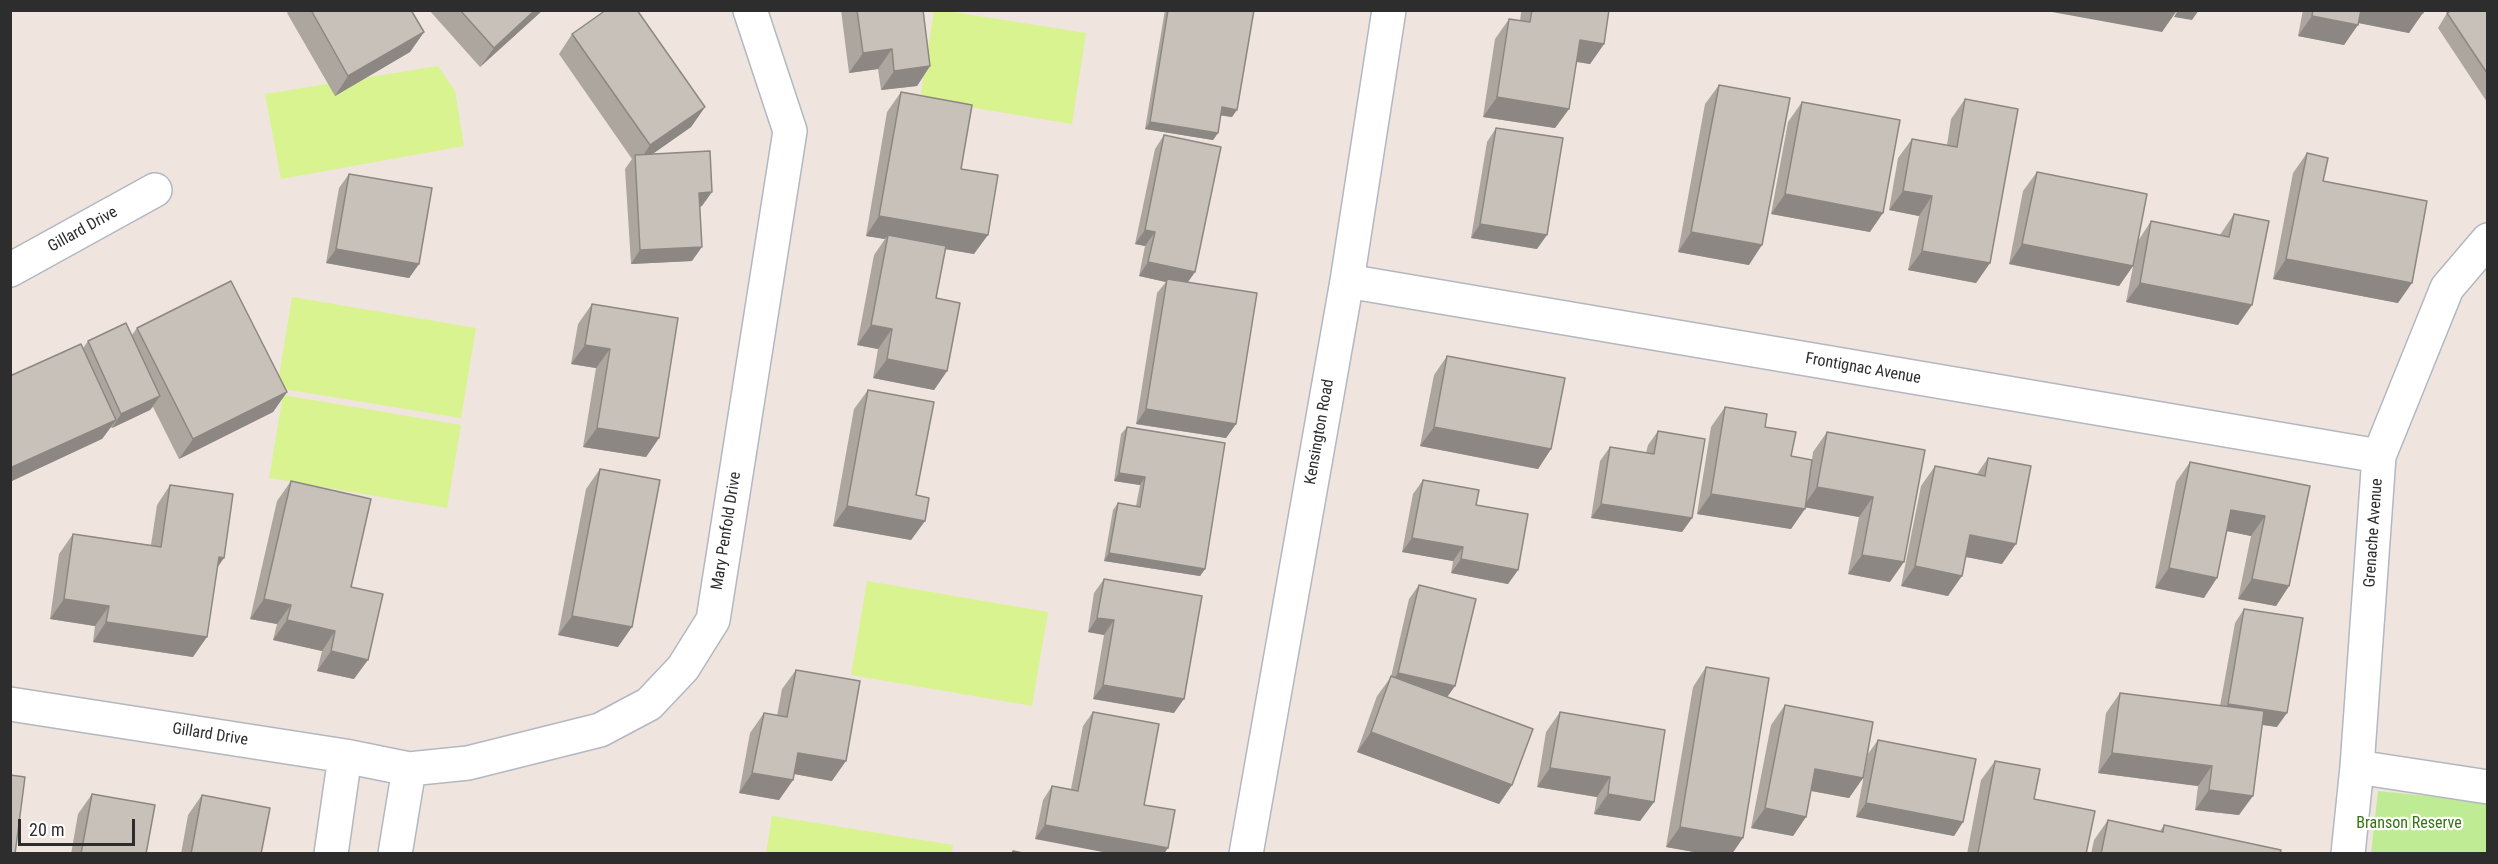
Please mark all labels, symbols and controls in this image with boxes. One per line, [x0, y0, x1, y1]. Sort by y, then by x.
street label: Gillard Drive [45, 203, 121, 257]
street label: Frontignac Avenue [1804, 349, 1922, 389]
street label: Kensington Road [1301, 378, 1339, 486]
street label: Mary Penfold Drive [708, 471, 746, 591]
street label: Grenache Avenue [2361, 478, 2387, 588]
street label: Gillard Drive [171, 720, 249, 750]
scale bar [21, 807, 138, 845]
park label: Branson Reserve [2356, 814, 2462, 834]
text: 20 m [29, 819, 64, 840]

